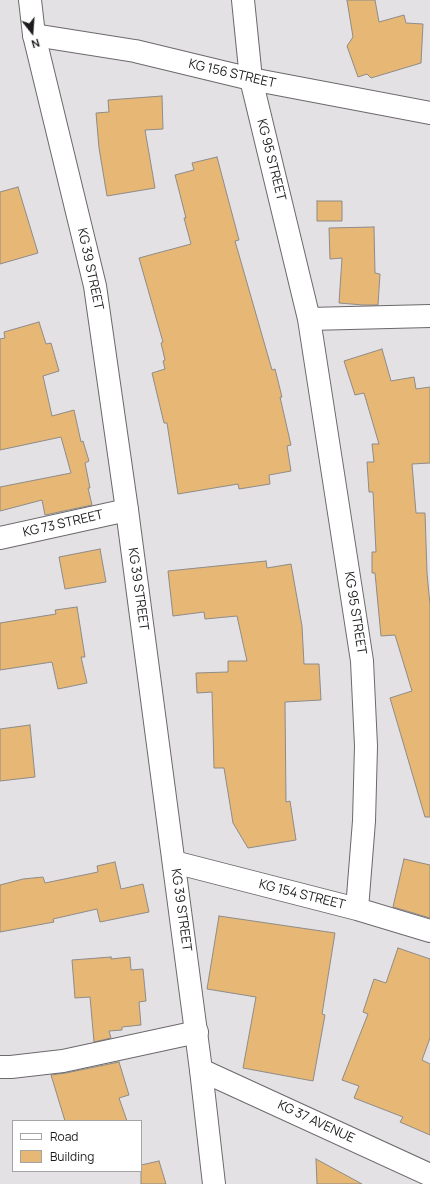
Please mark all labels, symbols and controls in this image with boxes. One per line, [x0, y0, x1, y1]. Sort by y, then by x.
north arrow [12, 12, 52, 52]
text: N [30, 36, 42, 52]
street label: KG 156 STREET [187, 56, 277, 92]
street label: KG 95 STREET [253, 117, 289, 203]
street label: KG 39 STREET [74, 227, 106, 311]
street label: KG 73 STREET [21, 507, 105, 541]
street label: KG 39 STREET [124, 547, 152, 631]
street label: KG 95 STREET [341, 570, 369, 656]
street label: KG 39 STREET [167, 868, 195, 952]
street label: KG 154 STREET [257, 877, 347, 913]
street label: KG 37 AVENUE [275, 1097, 357, 1147]
legend [12, 1120, 142, 1172]
text: Road [50, 1128, 78, 1145]
text: Building [50, 1148, 94, 1165]

